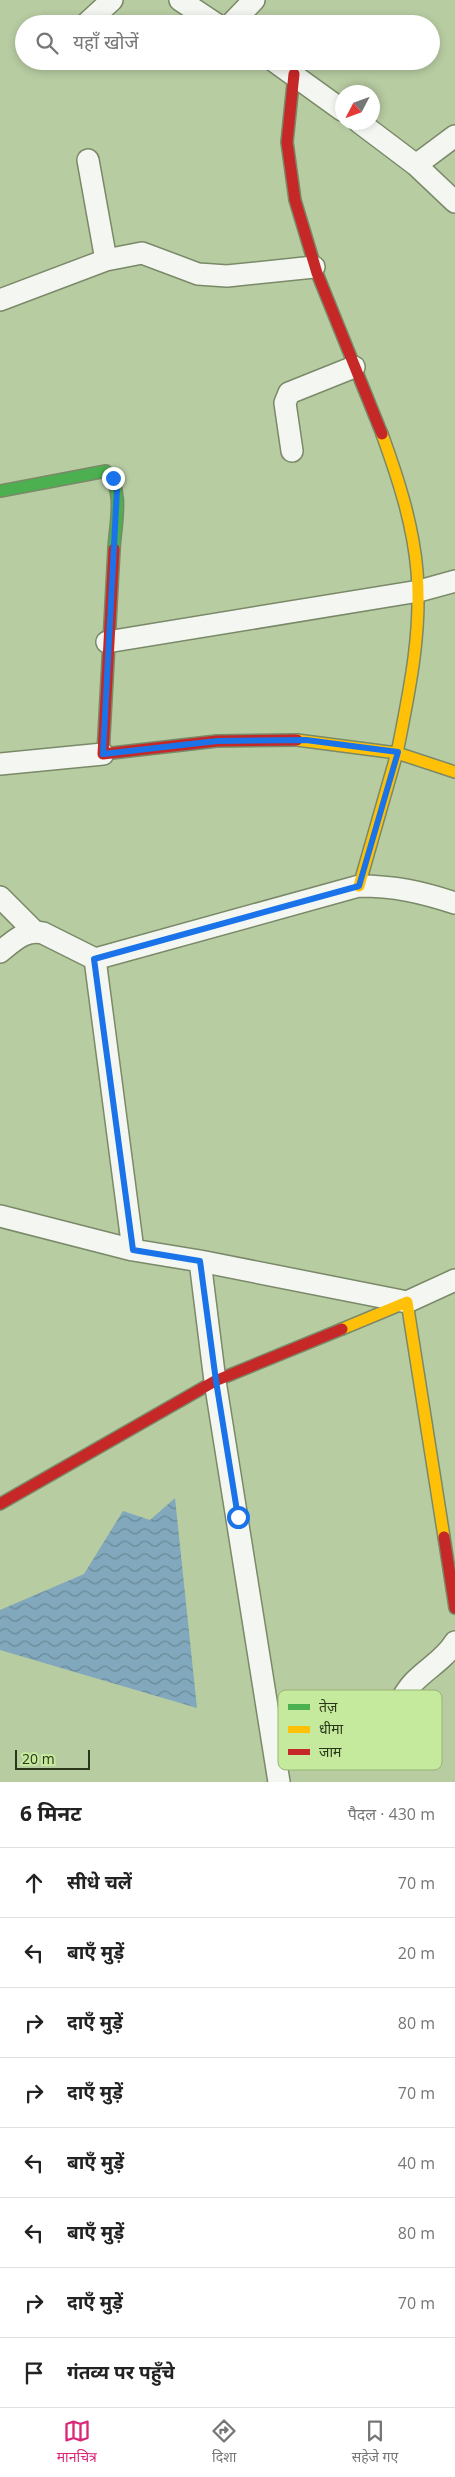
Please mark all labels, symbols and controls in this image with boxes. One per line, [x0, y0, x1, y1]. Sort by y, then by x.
search box [15, 15, 440, 70]
icon: search [33, 29, 61, 57]
text: यहाँ खोजें [73, 29, 139, 55]
north arrow [335, 85, 380, 130]
route end [102, 467, 125, 490]
route start [227, 1506, 250, 1529]
legend [278, 1690, 442, 1770]
text: तेज़ [319, 1697, 338, 1716]
text: धीमा [319, 1719, 344, 1738]
text: जाम [319, 1742, 342, 1761]
scale bar [15, 1747, 90, 1770]
text: 20 m [22, 1749, 55, 1768]
text: 6 मिनट [20, 1799, 82, 1827]
text: पैदल · 430 m [348, 1803, 435, 1825]
icon: ahead [20, 1869, 48, 1897]
text: सीधे चलें [67, 1869, 132, 1895]
text: 70 m [398, 1872, 435, 1894]
icon: left [20, 1939, 48, 1967]
text: बाएँ मुड़ें [67, 1939, 124, 1965]
text: 20 m [398, 1942, 435, 1964]
icon: right [20, 2009, 48, 2037]
text: दाएँ मुड़ें [67, 2009, 123, 2035]
text: 80 m [398, 2012, 435, 2034]
icon: right [20, 2079, 48, 2107]
text: दाएँ मुड़ें [67, 2079, 123, 2105]
text: 70 m [398, 2082, 435, 2104]
icon: left [20, 2149, 48, 2177]
text: बाएँ मुड़ें [67, 2149, 124, 2175]
text: 40 m [398, 2152, 435, 2174]
icon: left [20, 2219, 48, 2247]
text: बाएँ मुड़ें [67, 2219, 124, 2245]
text: 80 m [398, 2222, 435, 2244]
icon: right [20, 2289, 48, 2317]
text: दाएँ मुड़ें [67, 2289, 123, 2315]
text: 70 m [398, 2292, 435, 2314]
icon: arrive [20, 2359, 48, 2387]
text: गंतव्य पर पहुँचे [67, 2359, 175, 2385]
tab: मानचित्र [57, 2417, 97, 2468]
tab: दिशा [210, 2417, 238, 2468]
tab: सहेजे गए [352, 2417, 398, 2468]

